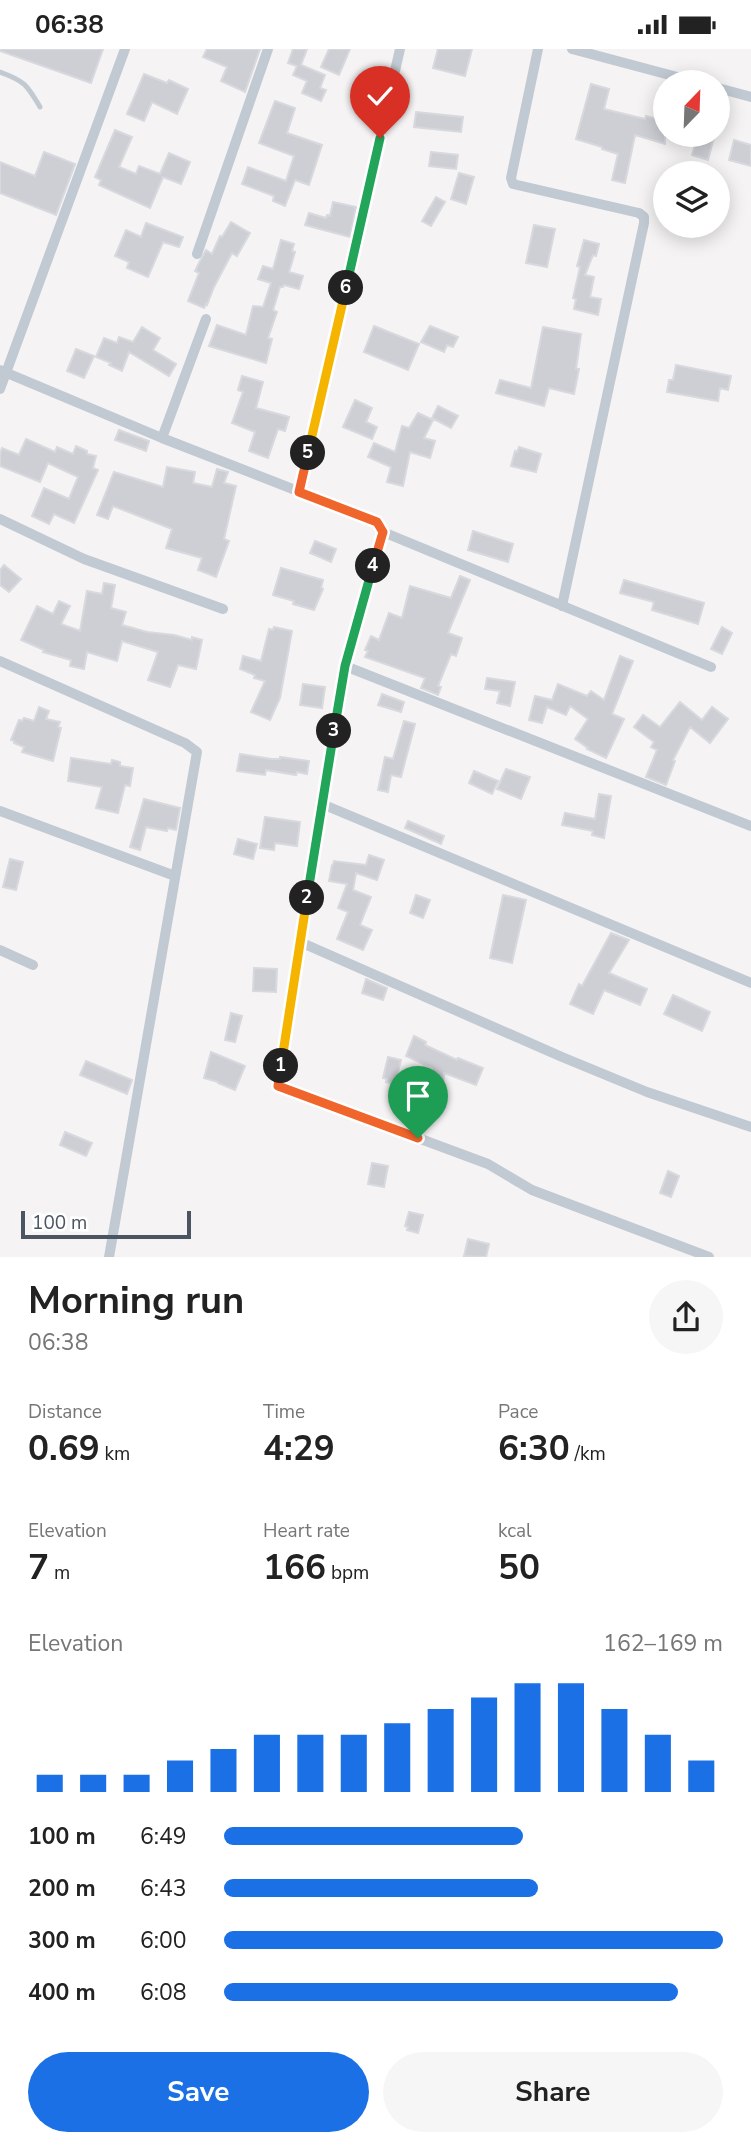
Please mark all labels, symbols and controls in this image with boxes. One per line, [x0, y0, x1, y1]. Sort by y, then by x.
text: 06:38 [35, 7, 104, 42]
pin [350, 66, 410, 138]
north arrow [653, 70, 730, 147]
map controls [653, 70, 730, 238]
icon: check [361, 77, 399, 115]
button: layers [653, 161, 730, 238]
pin: 6 [328, 271, 364, 305]
text: 6 [340, 274, 351, 300]
pin: 5 [290, 435, 326, 471]
text: 5 [302, 439, 313, 465]
pin: 4 [356, 549, 390, 583]
text: 4 [367, 552, 378, 578]
pin: 3 [316, 713, 352, 749]
text: 3 [328, 717, 339, 743]
pin: 2 [290, 881, 324, 915]
text: 2 [301, 884, 312, 910]
pin: 1 [264, 1049, 298, 1083]
text: 1 [275, 1052, 286, 1078]
pin [388, 1066, 448, 1138]
icon: arrive [399, 1077, 437, 1115]
scale bar [21, 1208, 191, 1240]
text: 100 m [32, 1210, 87, 1236]
text: Morning run [28, 1275, 244, 1326]
button: share [649, 1280, 723, 1354]
text: 06:38 [28, 1327, 88, 1358]
text: Distance [28, 1399, 102, 1425]
text: Time [263, 1399, 305, 1425]
text: Pace [498, 1399, 538, 1425]
text: 0.69 [28, 1425, 100, 1472]
text: 4:29 [263, 1425, 335, 1472]
text: 6:30 [498, 1425, 570, 1472]
text: km [100, 1441, 130, 1467]
text: /km [570, 1441, 606, 1467]
text: Elevation [28, 1518, 107, 1544]
text: Heart rate [263, 1518, 350, 1544]
text: kcal [498, 1518, 532, 1544]
text: 7 [28, 1544, 49, 1591]
text: 166 [263, 1544, 326, 1591]
text: 50 [498, 1544, 540, 1591]
text: m [49, 1560, 70, 1586]
text: bpm [326, 1560, 369, 1586]
text: Elevation [28, 1628, 123, 1659]
text: 162–169 m [603, 1628, 723, 1659]
text: 100 m [28, 1821, 96, 1852]
text: 6:49 [140, 1821, 187, 1852]
text: 200 m [28, 1873, 96, 1904]
text: 6:43 [140, 1873, 187, 1904]
text: 300 m [28, 1925, 96, 1956]
text: 6:00 [140, 1925, 187, 1956]
text: 400 m [28, 1977, 96, 2008]
text: 6:08 [140, 1977, 187, 2008]
button: Save [28, 2052, 369, 2132]
button: Share [383, 2052, 723, 2132]

